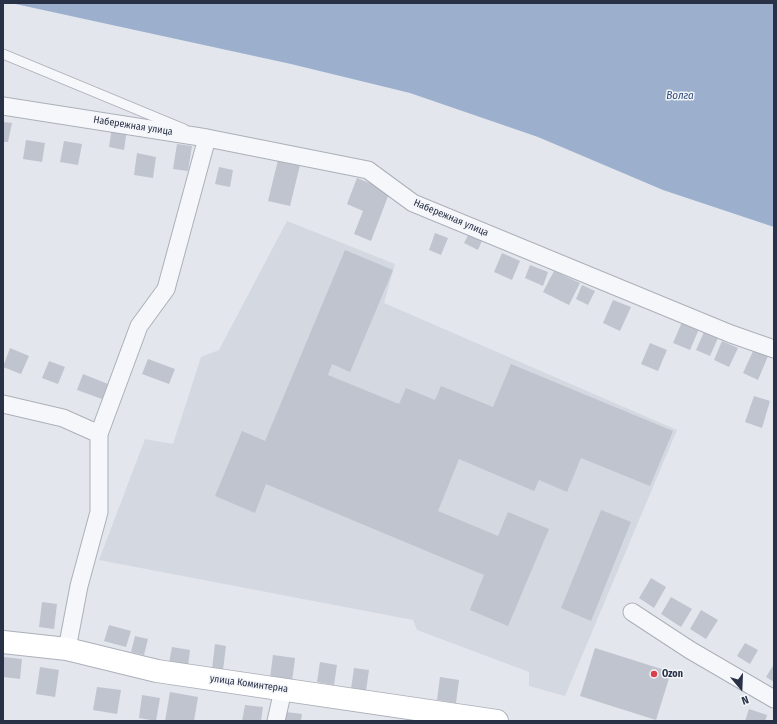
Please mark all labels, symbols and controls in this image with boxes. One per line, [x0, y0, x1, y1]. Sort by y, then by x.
water label: Волга [666, 89, 694, 103]
street label: Набережная улица [92, 114, 174, 138]
street label: Набережная улица [412, 197, 490, 239]
place label: Ozon [662, 668, 683, 680]
north arrow [721, 668, 761, 708]
marker: Ozon [649, 669, 659, 679]
street label: улица Коминтерна [209, 673, 289, 695]
text: N [740, 693, 750, 707]

